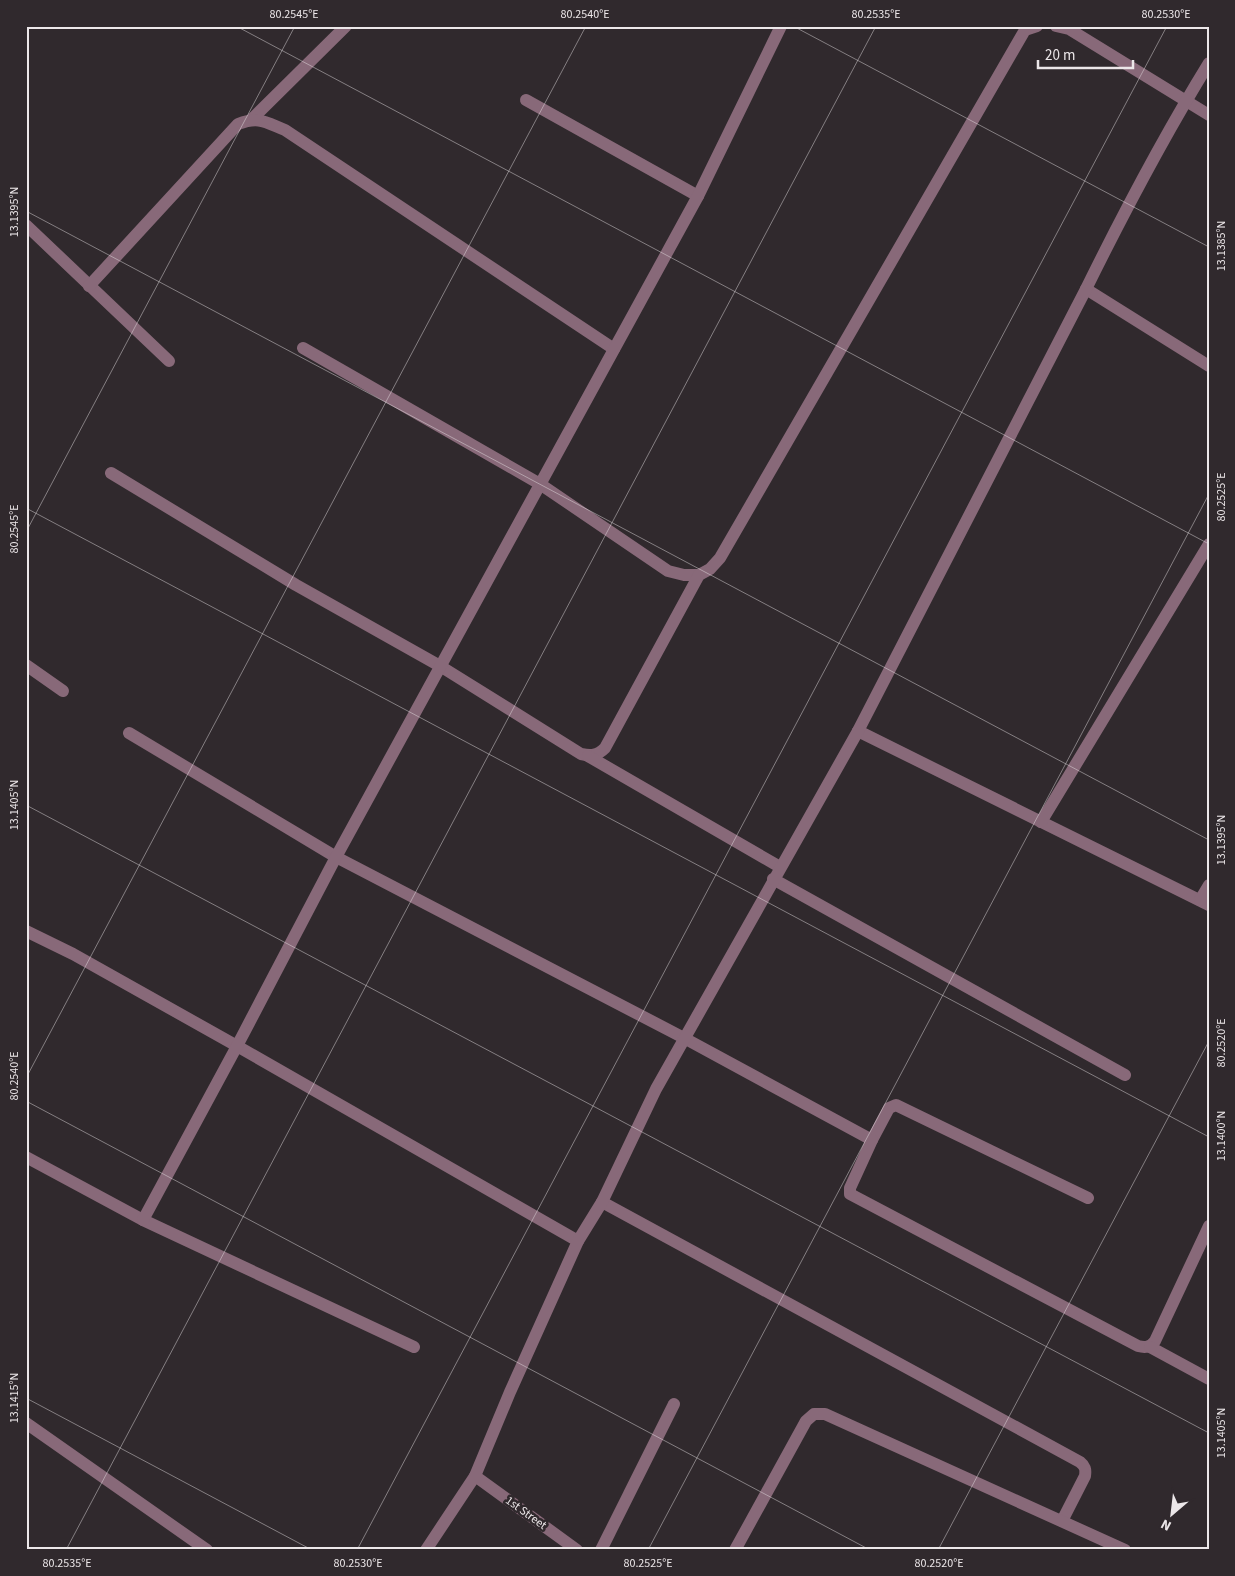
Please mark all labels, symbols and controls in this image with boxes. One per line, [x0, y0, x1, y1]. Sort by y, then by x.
text: 80.2545°E [269, 6, 319, 23]
text: 80.2540°E [560, 6, 610, 23]
text: 80.2535°E [851, 6, 901, 23]
text: 80.2530°E [1141, 6, 1191, 23]
scale bar [1038, 38, 1132, 70]
text: 20 m [1045, 45, 1075, 66]
text: 13.1395°N [6, 187, 23, 237]
text: 13.1385°N [1213, 221, 1230, 271]
text: 80.2525°E [1213, 472, 1230, 522]
text: 80.2545°E [6, 504, 23, 554]
text: 13.1405°N [6, 780, 23, 830]
text: 13.1395°N [1213, 815, 1230, 865]
text: 80.2520°E [1213, 1018, 1230, 1068]
text: 80.2540°E [6, 1051, 23, 1101]
text: 13.1400°N [1213, 1111, 1230, 1161]
text: 13.1415°N [6, 1373, 23, 1423]
text: 13.1405°N [1213, 1408, 1230, 1458]
north arrow [1148, 1488, 1198, 1538]
street label: 1st Street [502, 1492, 550, 1534]
text: N [1158, 1514, 1175, 1536]
text: 80.2535°E [42, 1555, 92, 1572]
text: 80.2530°E [333, 1555, 383, 1572]
text: 80.2525°E [623, 1555, 673, 1572]
text: 80.2520°E [914, 1555, 964, 1572]

